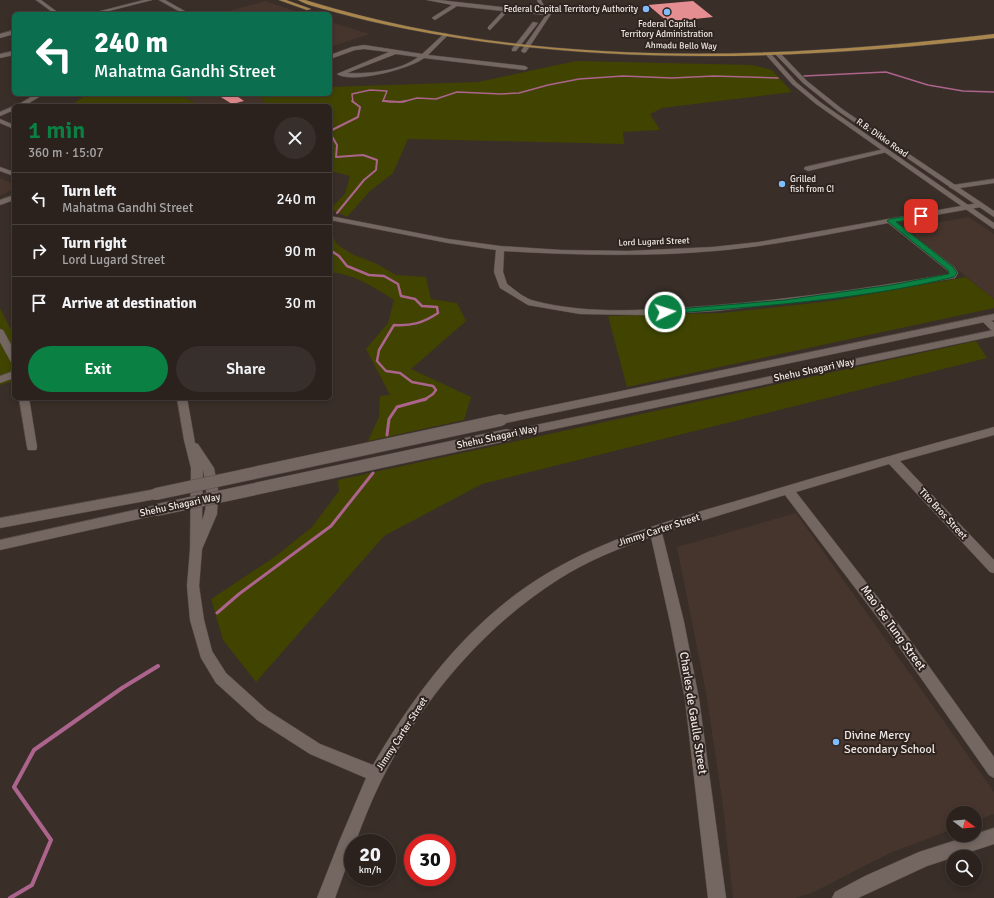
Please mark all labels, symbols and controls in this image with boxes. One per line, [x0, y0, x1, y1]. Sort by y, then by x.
place label: Federal Capital Territorty Authority [504, 4, 639, 15]
marker: Federal Capital Territorty Authority [641, 4, 651, 14]
marker: Federal Capital Territory Administration [662, 7, 672, 17]
place label: Federal Capital Territory Administration [621, 19, 713, 40]
text: 240 m [94, 26, 168, 60]
icon: left [28, 28, 80, 80]
street label: Ahmadu Bello Way [645, 40, 718, 52]
text: Mahatma Gandhi Street [94, 60, 276, 82]
text: 1 min [28, 115, 85, 145]
street label: R.B. Dikko Road [854, 116, 910, 160]
button: close [274, 117, 316, 159]
text: 360 m · 15:07 [28, 145, 104, 161]
place label: Grilled fish from CI [790, 174, 834, 195]
marker: Grilled fish from CI [777, 179, 787, 189]
text: Turn left [62, 182, 116, 200]
icon: left [28, 188, 50, 210]
text: 240 m [276, 190, 316, 208]
pin [904, 199, 938, 233]
text: Mahatma Gandhi Street [62, 200, 193, 216]
icon: arrive [910, 205, 932, 227]
text: Turn right [62, 234, 127, 252]
street label: Lord Lugard Street [618, 235, 690, 249]
icon: right [28, 240, 50, 262]
text: 90 m [285, 242, 316, 260]
text: Lord Lugard Street [62, 252, 165, 268]
position arrow [644, 291, 686, 333]
icon: arrive [28, 292, 50, 314]
text: Arrive at destination [62, 294, 197, 312]
text: 30 m [285, 294, 316, 312]
button: Exit [28, 346, 168, 392]
button: Share [176, 346, 316, 392]
street label: Shehu Shagari Way [773, 356, 856, 384]
street label: Shehu Shagari Way [456, 423, 539, 451]
street label: Tito Bros Street [916, 486, 970, 542]
street label: Shehu Shagari Way [139, 491, 222, 519]
street label: Jimmy Carter Street [617, 511, 702, 549]
street label: Mao Tse Tung Street [857, 582, 929, 674]
street label: Charles de Gaulle Street [676, 651, 710, 775]
street label: Jimmy Carter Street [374, 695, 430, 773]
place label: Divine Mercy Secondary School [844, 728, 936, 757]
marker: Divine Mercy Secondary School [831, 737, 841, 747]
north arrow [946, 806, 982, 842]
map controls [946, 806, 982, 886]
speed limit sign: 30 [404, 834, 456, 886]
text: 20 [359, 842, 381, 867]
button: search [946, 850, 982, 886]
text: km/h [359, 864, 381, 876]

